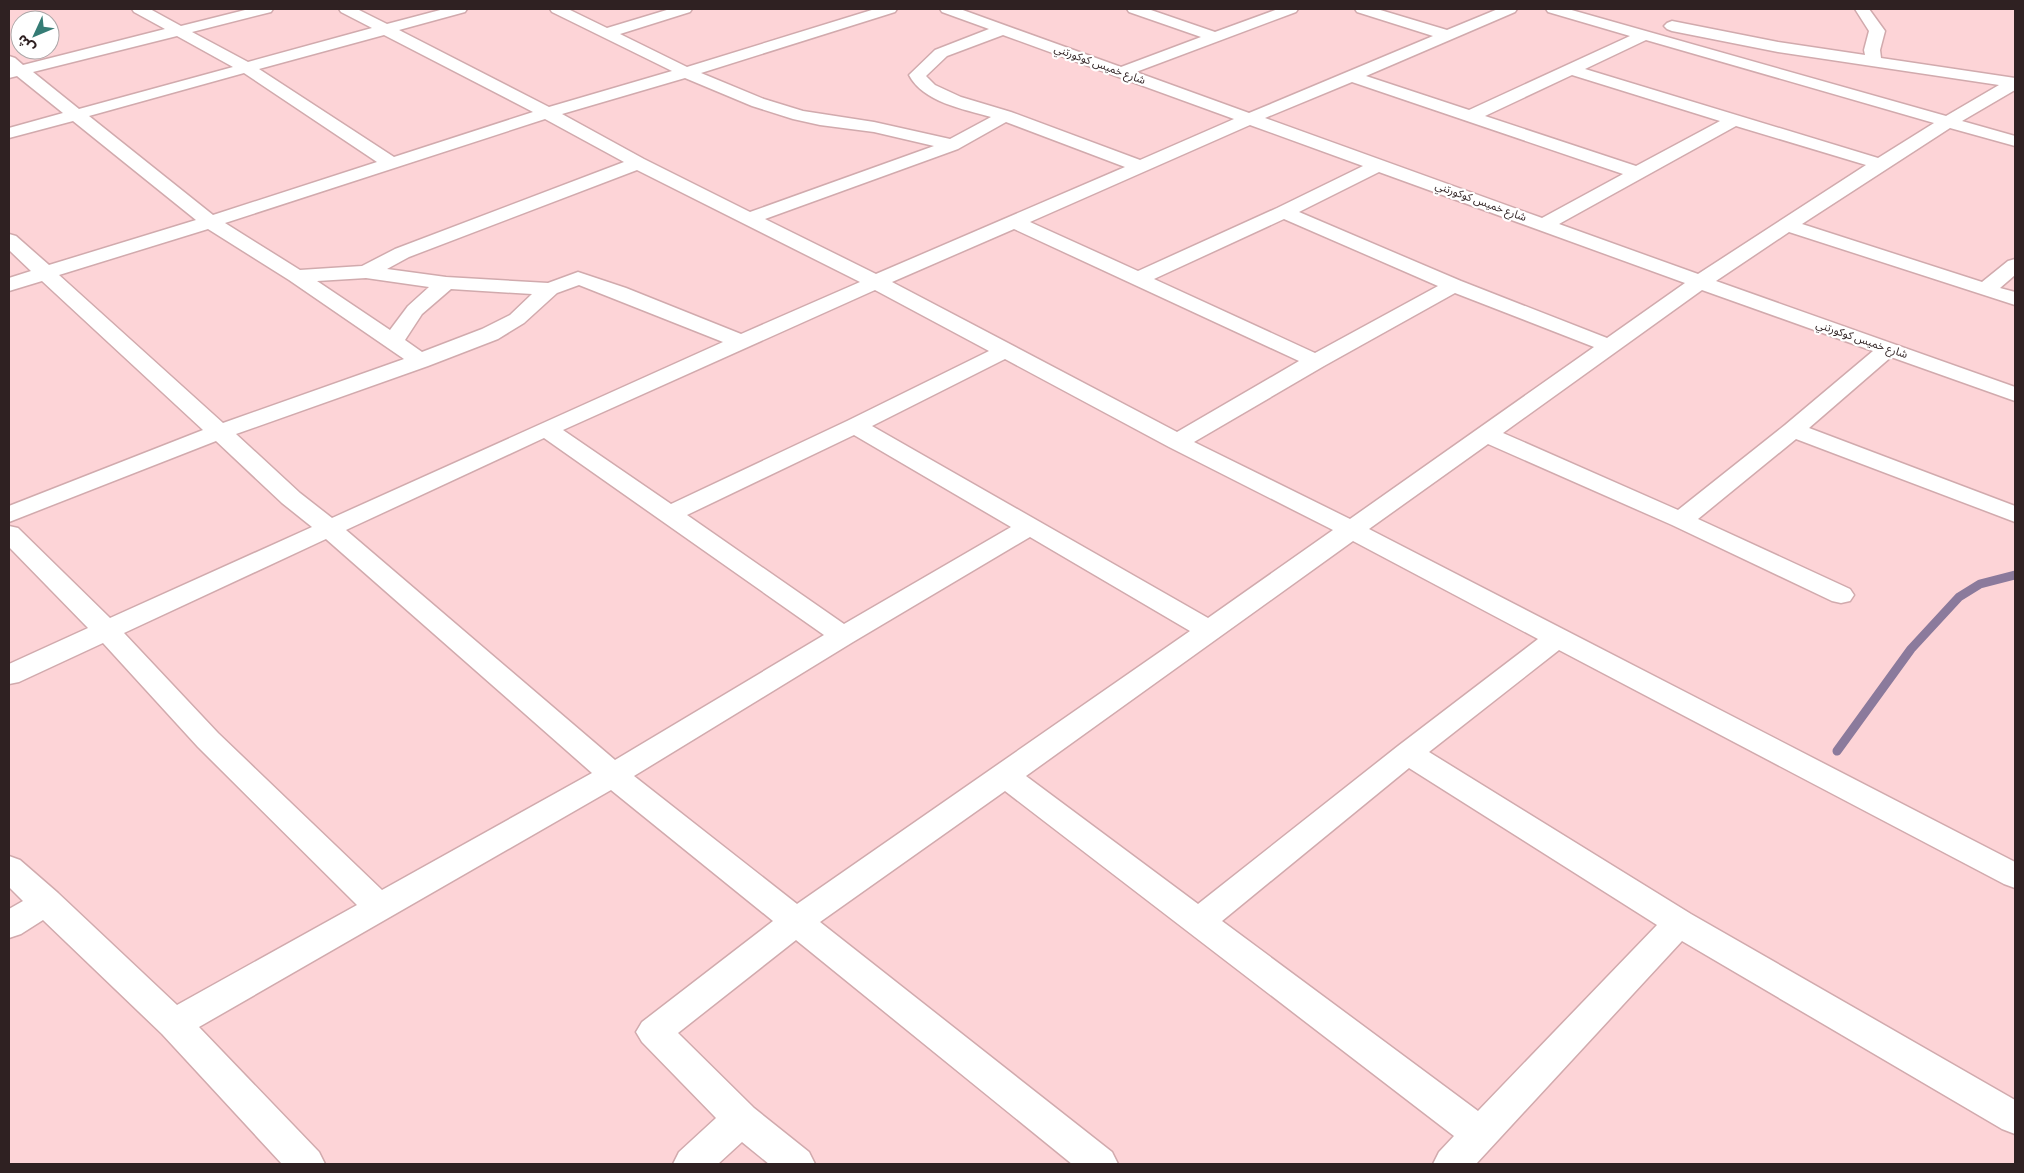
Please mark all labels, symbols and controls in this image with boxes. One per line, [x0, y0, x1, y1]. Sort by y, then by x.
north arrow [10, 10, 60, 60]
text: ش [13, 32, 38, 56]
street label: شارع خميس كوكورتني [1052, 42, 1148, 90]
street label: شارع خميس كوكورتني [1433, 179, 1529, 227]
street label: شارع خميس كوكورتني [1814, 318, 1910, 364]

